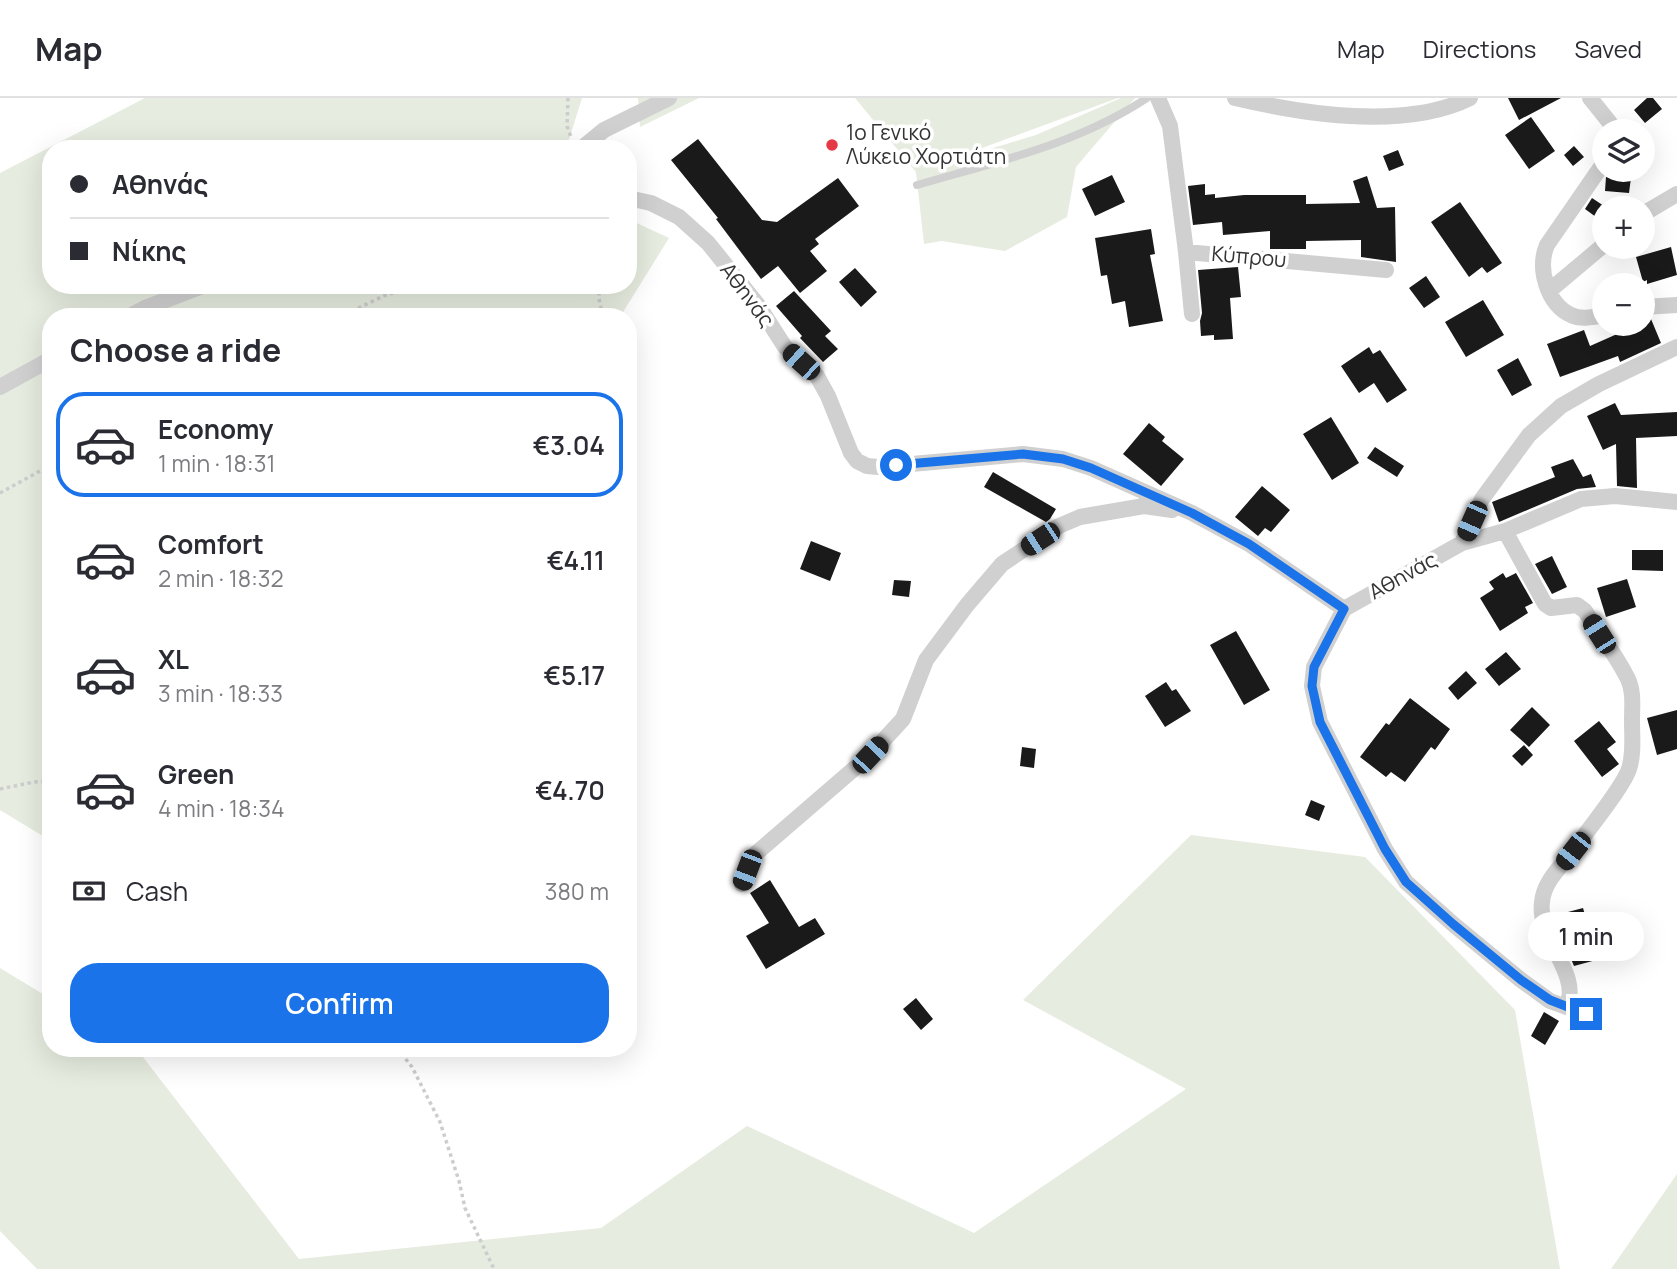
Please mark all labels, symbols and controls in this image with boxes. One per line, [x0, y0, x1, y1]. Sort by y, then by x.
text: Map [35, 26, 103, 71]
text: Map [1337, 32, 1385, 65]
text: Directions [1423, 32, 1536, 65]
text: Saved [1574, 32, 1642, 65]
place label: 1ο Γενικό Λύκειο Χορτιάτη [846, 118, 1006, 170]
map controls [1592, 119, 1655, 336]
button: layers [1592, 119, 1655, 182]
marker: 1ο Γενικό Λύκειο Χορτιάτη [824, 137, 840, 153]
text: Αθηνάς [112, 166, 208, 202]
button: + [1592, 196, 1655, 259]
text: Νίκης [112, 233, 186, 269]
street label: Κύπρου [1211, 239, 1288, 273]
street label: Αθηνάς [714, 256, 781, 332]
button: − [1592, 273, 1655, 336]
text: Choose a ride [70, 328, 281, 372]
car [779, 340, 824, 384]
text: Economy [158, 411, 273, 447]
icon: car [74, 413, 137, 476]
text: €3.04 [533, 427, 605, 463]
text: 1 min · 18:31 [158, 447, 275, 479]
route start [880, 449, 912, 481]
car [1454, 498, 1491, 544]
car [1017, 519, 1064, 559]
text: Comfort [158, 526, 264, 562]
icon: car [74, 528, 137, 591]
text: €4.11 [547, 542, 605, 578]
street label: Αθηνάς [1363, 545, 1442, 605]
text: 2 min · 18:32 [158, 562, 284, 594]
car [1579, 611, 1620, 657]
text: XL [158, 641, 189, 677]
icon: car [74, 643, 137, 706]
text: €5.17 [543, 657, 605, 693]
text: 3 min · 18:33 [158, 677, 283, 709]
car [848, 732, 893, 778]
text: Green [158, 756, 234, 792]
icon: car [74, 758, 137, 821]
text: €4.70 [535, 772, 605, 808]
text: 4 min · 18:34 [158, 792, 285, 824]
car [1552, 828, 1595, 874]
car [730, 847, 765, 893]
icon: cash [70, 872, 108, 910]
text: Cash [126, 873, 188, 909]
text: 380 m [545, 875, 609, 907]
callout: 1 min [1528, 912, 1644, 962]
text: 1 min [1559, 920, 1613, 952]
button: Confirm [70, 963, 609, 1043]
route end [1570, 998, 1602, 1030]

